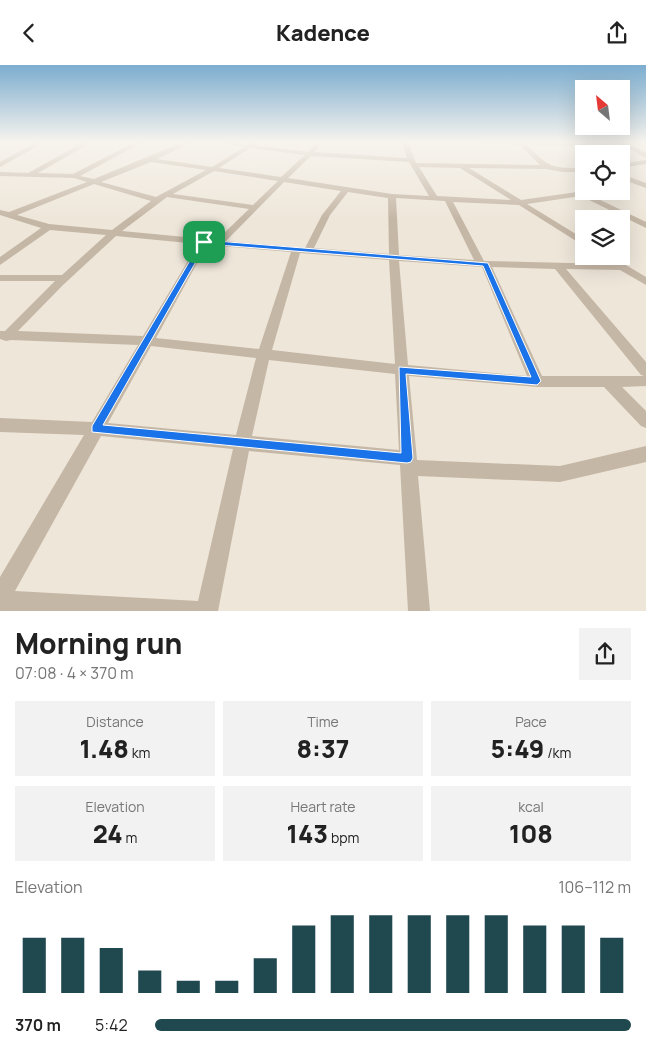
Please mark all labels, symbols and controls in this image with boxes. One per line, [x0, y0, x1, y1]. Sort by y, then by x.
text: Kadence [276, 18, 370, 48]
icon: back [15, 19, 43, 47]
icon: share [603, 19, 631, 47]
north arrow [575, 80, 630, 135]
map controls [575, 80, 630, 265]
button: locate [575, 145, 630, 200]
button: layers [575, 210, 630, 265]
pin [183, 221, 225, 263]
icon: arrive [190, 228, 218, 256]
text: Morning run [15, 624, 182, 662]
button: share [579, 628, 631, 680]
text: 07:08 · 4 × 370 m [15, 662, 134, 684]
text: Distance [86, 712, 144, 731]
text: Time [307, 712, 339, 731]
text: Pace [515, 712, 547, 731]
text: 1.48 [80, 731, 129, 766]
text: 8:37 [297, 731, 349, 766]
text: 5:49 [491, 731, 544, 766]
text: km [129, 743, 150, 762]
text: /km [544, 743, 571, 762]
text: Elevation [85, 797, 145, 816]
text: Heart rate [291, 797, 355, 816]
text: kcal [518, 797, 544, 816]
text: 24 [93, 816, 123, 851]
text: 143 [287, 816, 328, 851]
text: 108 [509, 816, 553, 851]
text: m [123, 828, 137, 847]
text: bpm [328, 828, 359, 847]
text: Elevation [15, 876, 83, 898]
text: 106–112 m [558, 876, 631, 898]
text: 370 m [15, 1014, 61, 1036]
text: 5:42 [95, 1014, 128, 1036]

